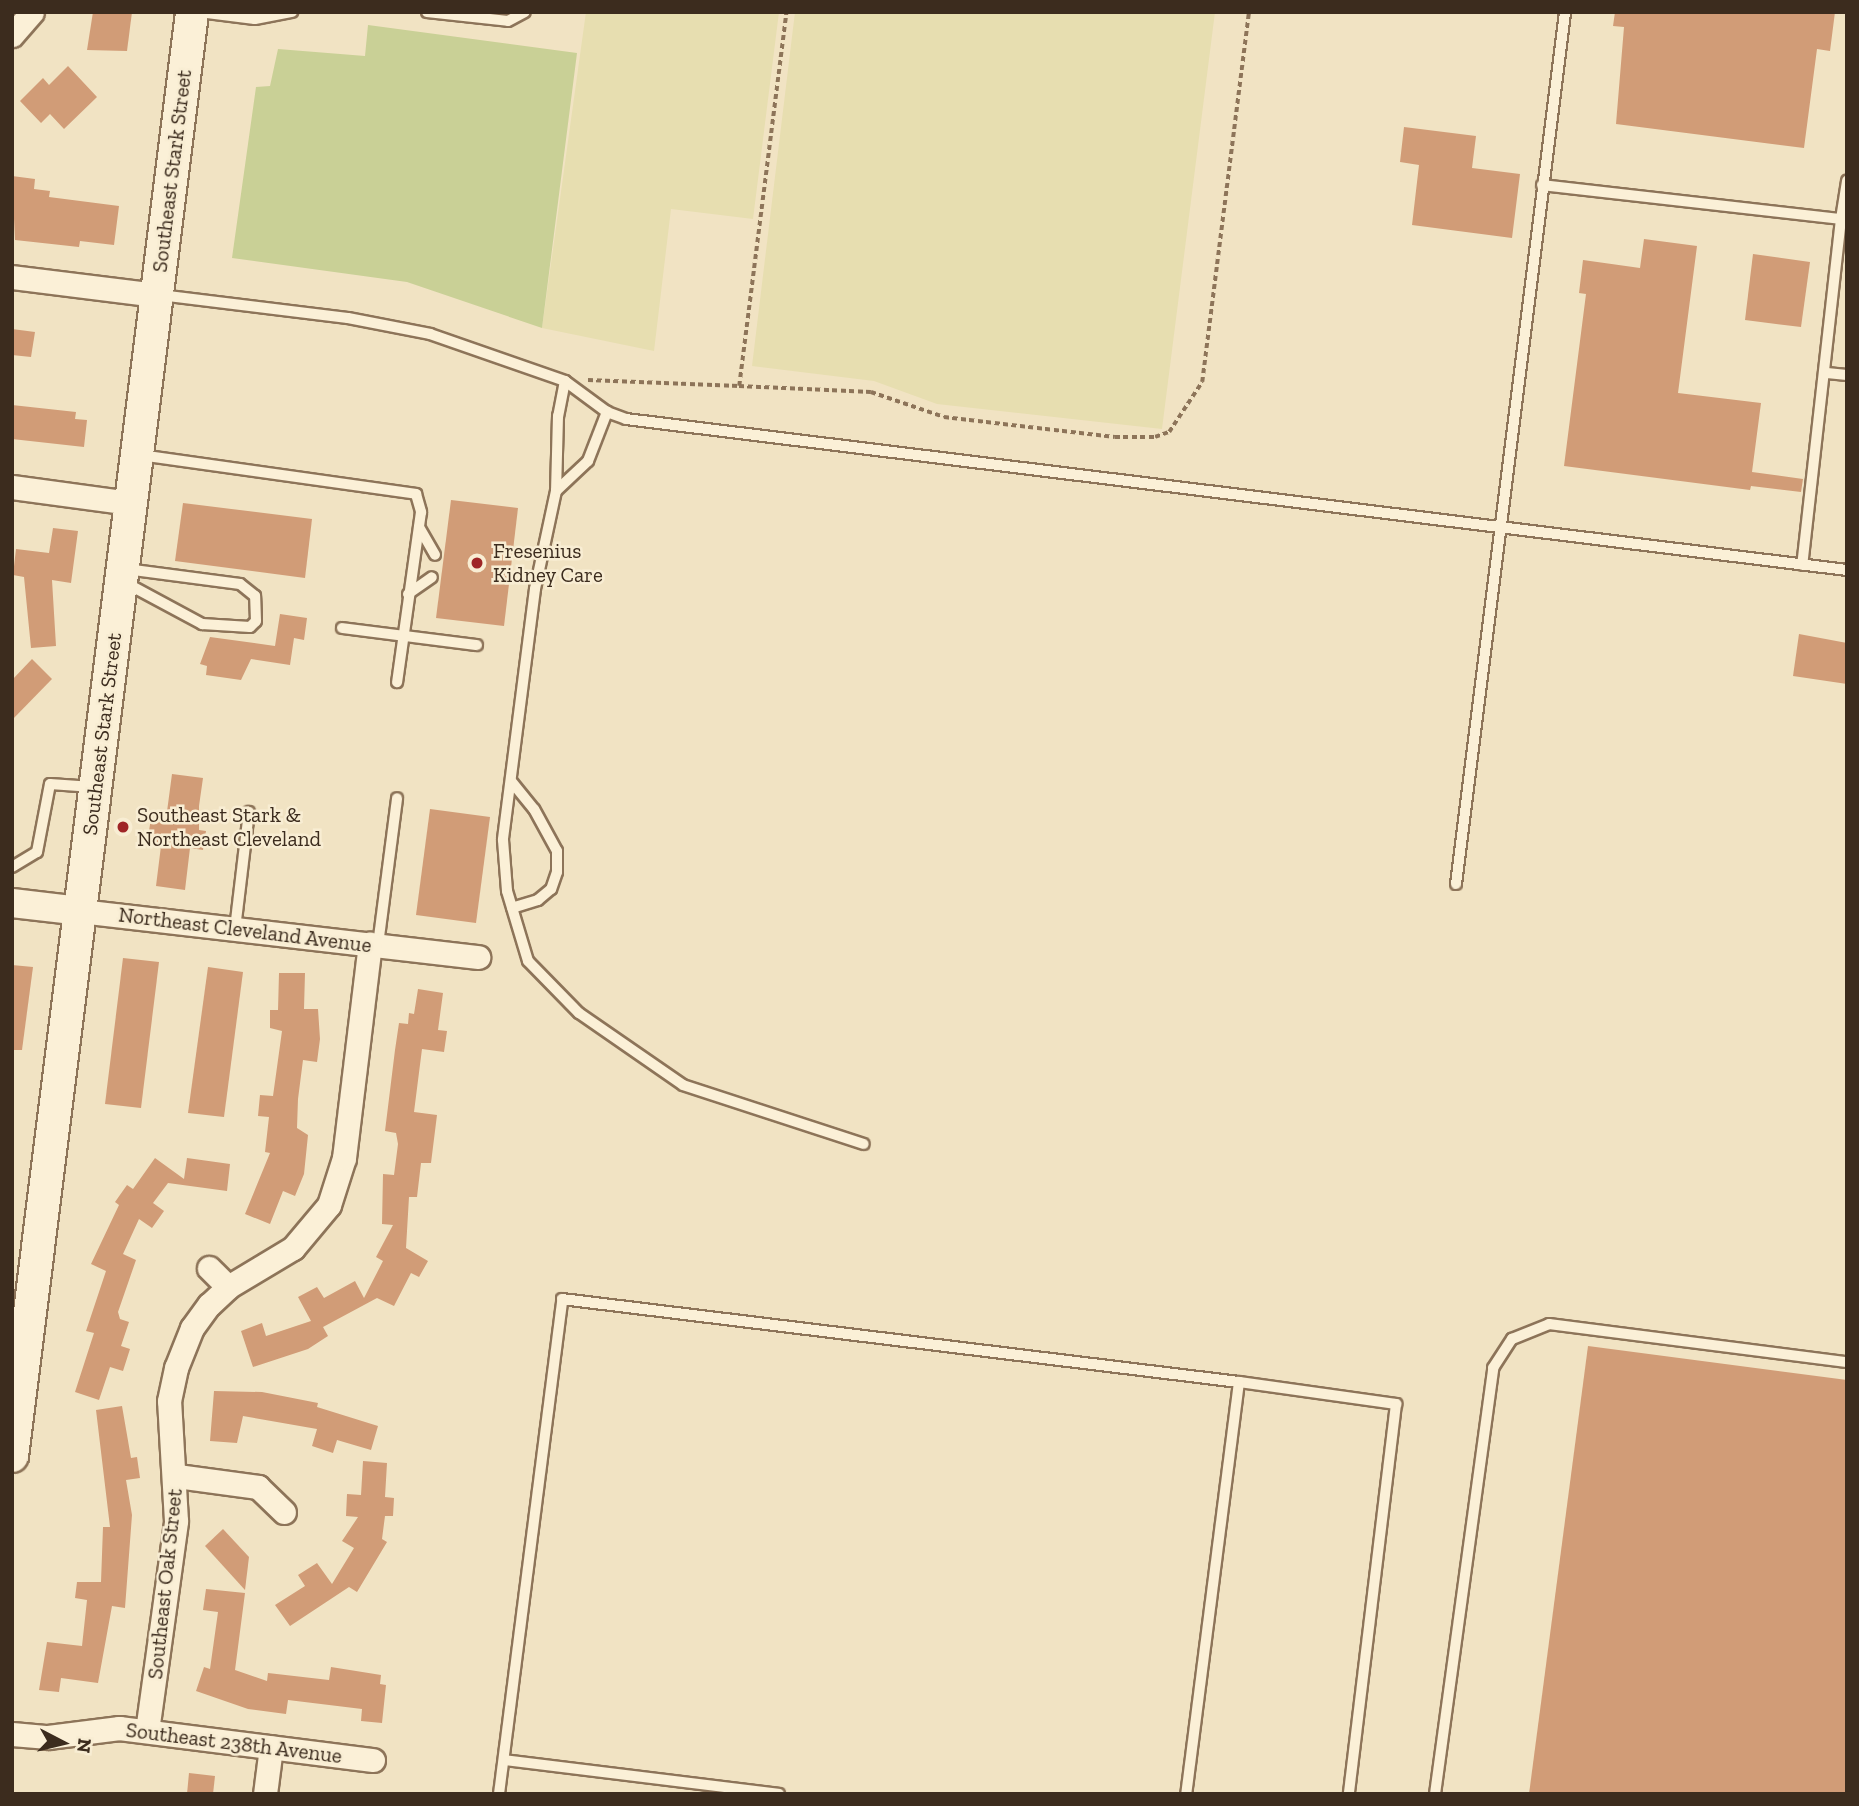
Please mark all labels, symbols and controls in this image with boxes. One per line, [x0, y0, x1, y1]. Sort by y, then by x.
street label: Southeast Stark Street [147, 68, 197, 274]
place label: Fresenius Kidney Care [493, 538, 603, 588]
marker: Fresenius Kidney Care [467, 553, 487, 573]
street label: Southeast Stark Street [77, 631, 127, 837]
place label: Southeast Stark & Northeast Cleveland [137, 802, 321, 852]
marker: Southeast Stark & Northeast Cleveland [115, 819, 131, 835]
street label: Northeast Cleveland Avenue [117, 902, 373, 958]
street label: Southeast Oak Street [142, 1487, 188, 1681]
north arrow [28, 1708, 98, 1778]
street label: Southeast 238th Avenue [124, 1717, 344, 1769]
text: N [72, 1737, 97, 1754]

